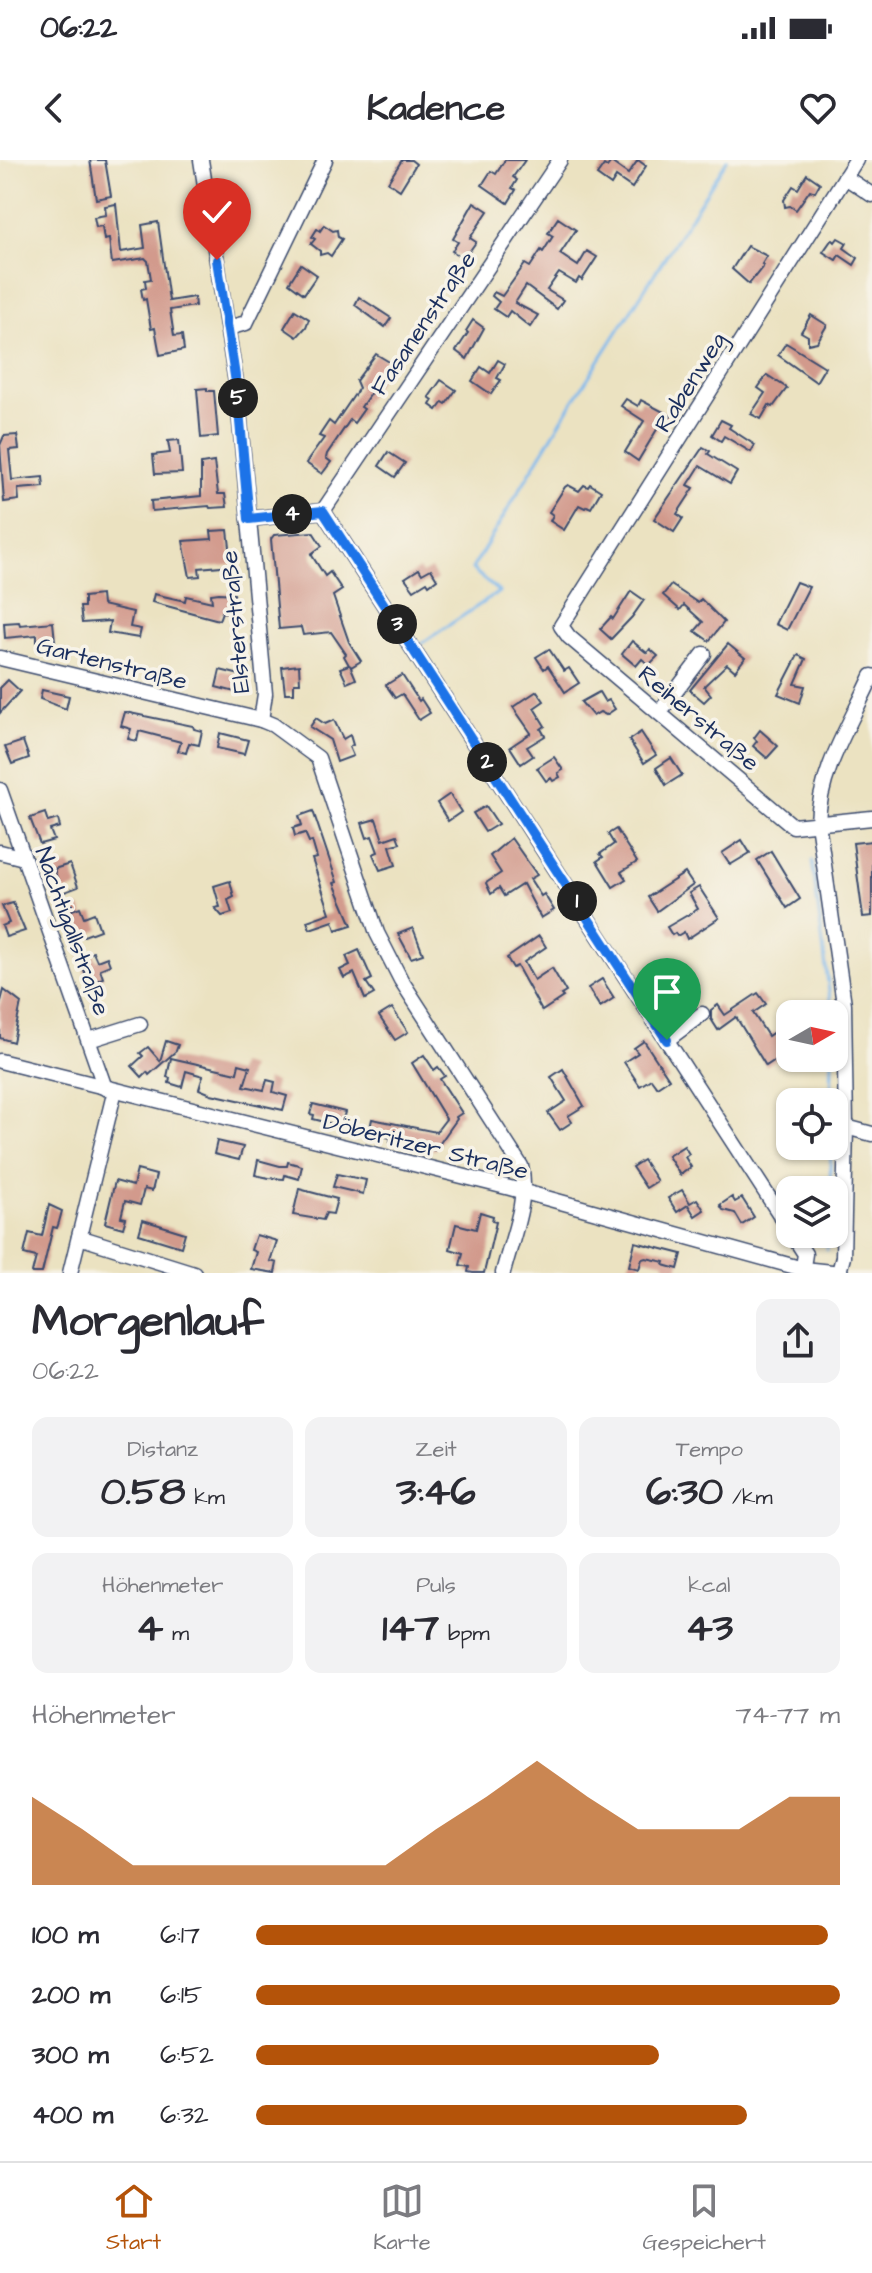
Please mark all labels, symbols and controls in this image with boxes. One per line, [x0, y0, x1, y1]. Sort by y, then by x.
text: 06:22 [40, 7, 117, 49]
text: Kadence [367, 83, 505, 134]
icon: back [32, 86, 76, 130]
icon: heart [796, 86, 840, 130]
pin [183, 178, 251, 260]
icon: check [195, 190, 239, 234]
street label: Fasanenstraße [363, 245, 485, 402]
street label: Rabenweg [647, 326, 736, 440]
pin: 5 [218, 378, 258, 418]
text: 5 [230, 382, 246, 413]
pin: 4 [272, 494, 312, 534]
text: 4 [285, 498, 299, 529]
street label: Elsterstraße [213, 549, 259, 695]
pin: 3 [377, 604, 417, 644]
text: 3 [391, 608, 403, 639]
street label: Gartenstraße [33, 629, 191, 699]
street label: Reiherstraße [630, 658, 766, 780]
pin: 2 [467, 742, 507, 782]
text: 2 [481, 746, 493, 777]
street label: Nachtigallstraße [25, 842, 118, 1021]
pin: 1 [557, 881, 597, 921]
text: 1 [576, 885, 578, 916]
pin [633, 958, 701, 1040]
icon: arrive [645, 970, 689, 1014]
north arrow [776, 1000, 848, 1072]
map controls [776, 1000, 848, 1248]
button: locate [776, 1088, 848, 1160]
street label: Döberitzer Straße [320, 1105, 532, 1189]
button: layers [776, 1176, 848, 1248]
text: Morgenlauf [32, 1292, 264, 1353]
button: share [756, 1299, 840, 1383]
text: 06:22 [32, 1353, 99, 1389]
text: Distanz [127, 1434, 198, 1465]
text: Zeit [415, 1434, 457, 1465]
text: Tempo [676, 1434, 743, 1465]
text: 0.58 [100, 1465, 186, 1520]
text: 3:46 [396, 1465, 476, 1520]
text: 6:30 [646, 1465, 723, 1520]
text: km [186, 1482, 225, 1513]
text: /km [723, 1482, 773, 1513]
text: Höhenmeter [102, 1570, 223, 1601]
text: Puls [416, 1570, 456, 1601]
text: kcal [688, 1570, 730, 1601]
text: 4 [136, 1601, 163, 1656]
text: 147 [382, 1601, 439, 1656]
text: 43 [686, 1601, 733, 1656]
text: m [163, 1618, 189, 1649]
text: bpm [439, 1618, 490, 1649]
text: Höhenmeter [32, 1697, 176, 1733]
text: 74–77 m [736, 1697, 840, 1733]
text: 100 m [32, 1917, 99, 1953]
text: 6:17 [160, 1917, 200, 1953]
text: 200 m [32, 1977, 110, 2013]
text: 6:15 [160, 1977, 202, 2013]
text: 300 m [32, 2037, 109, 2073]
text: 6:52 [160, 2037, 214, 2073]
text: 400 m [32, 2097, 113, 2133]
text: 6:32 [160, 2097, 209, 2133]
tab: Start [106, 2179, 161, 2258]
tab: Karte [373, 2179, 431, 2258]
tab: Gespeichert [643, 2179, 766, 2258]

